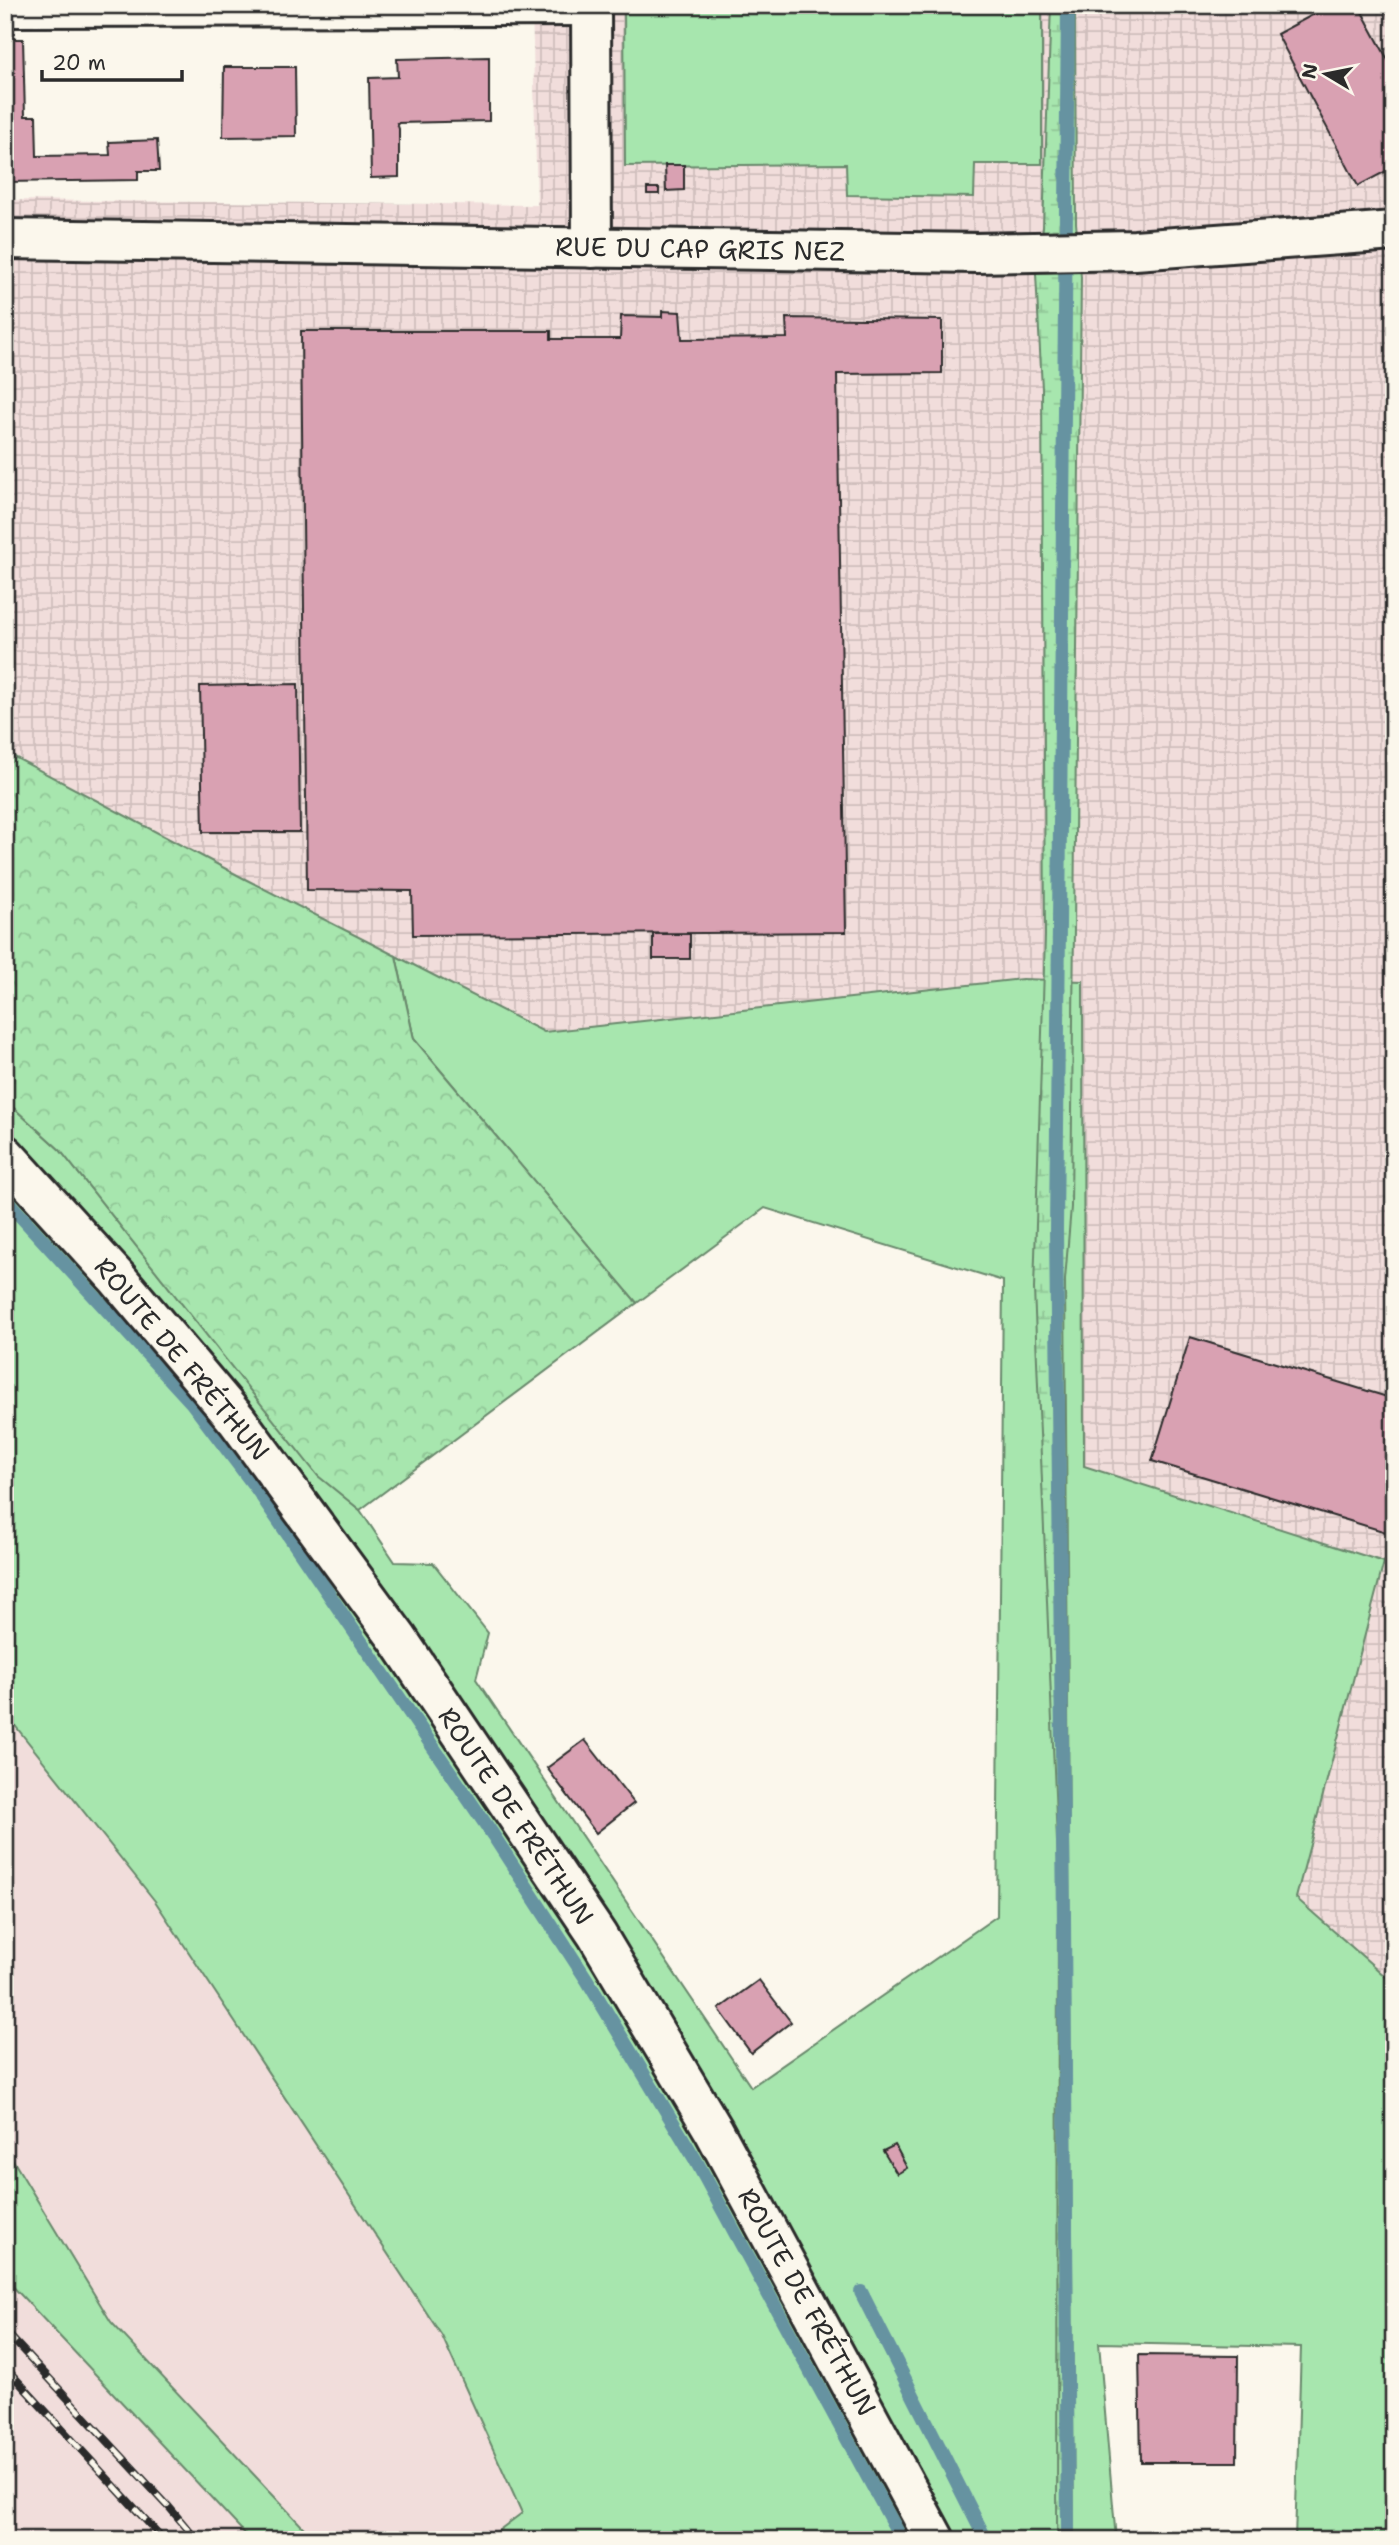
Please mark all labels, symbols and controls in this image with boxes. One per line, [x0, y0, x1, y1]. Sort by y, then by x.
scale bar [42, 38, 182, 82]
north arrow [1290, 38, 1360, 108]
text: 20 m [52, 49, 106, 77]
text: N [1296, 62, 1323, 81]
street label: RUE DU CAP GRIS NEZ [555, 228, 845, 269]
street label: ROUTE DE FRÉTHUN [87, 1250, 278, 1468]
street label: ROUTE DE FRÉTHUN [431, 1700, 602, 1931]
street label: ROUTE DE FRÉTHUN [730, 2182, 885, 2422]

